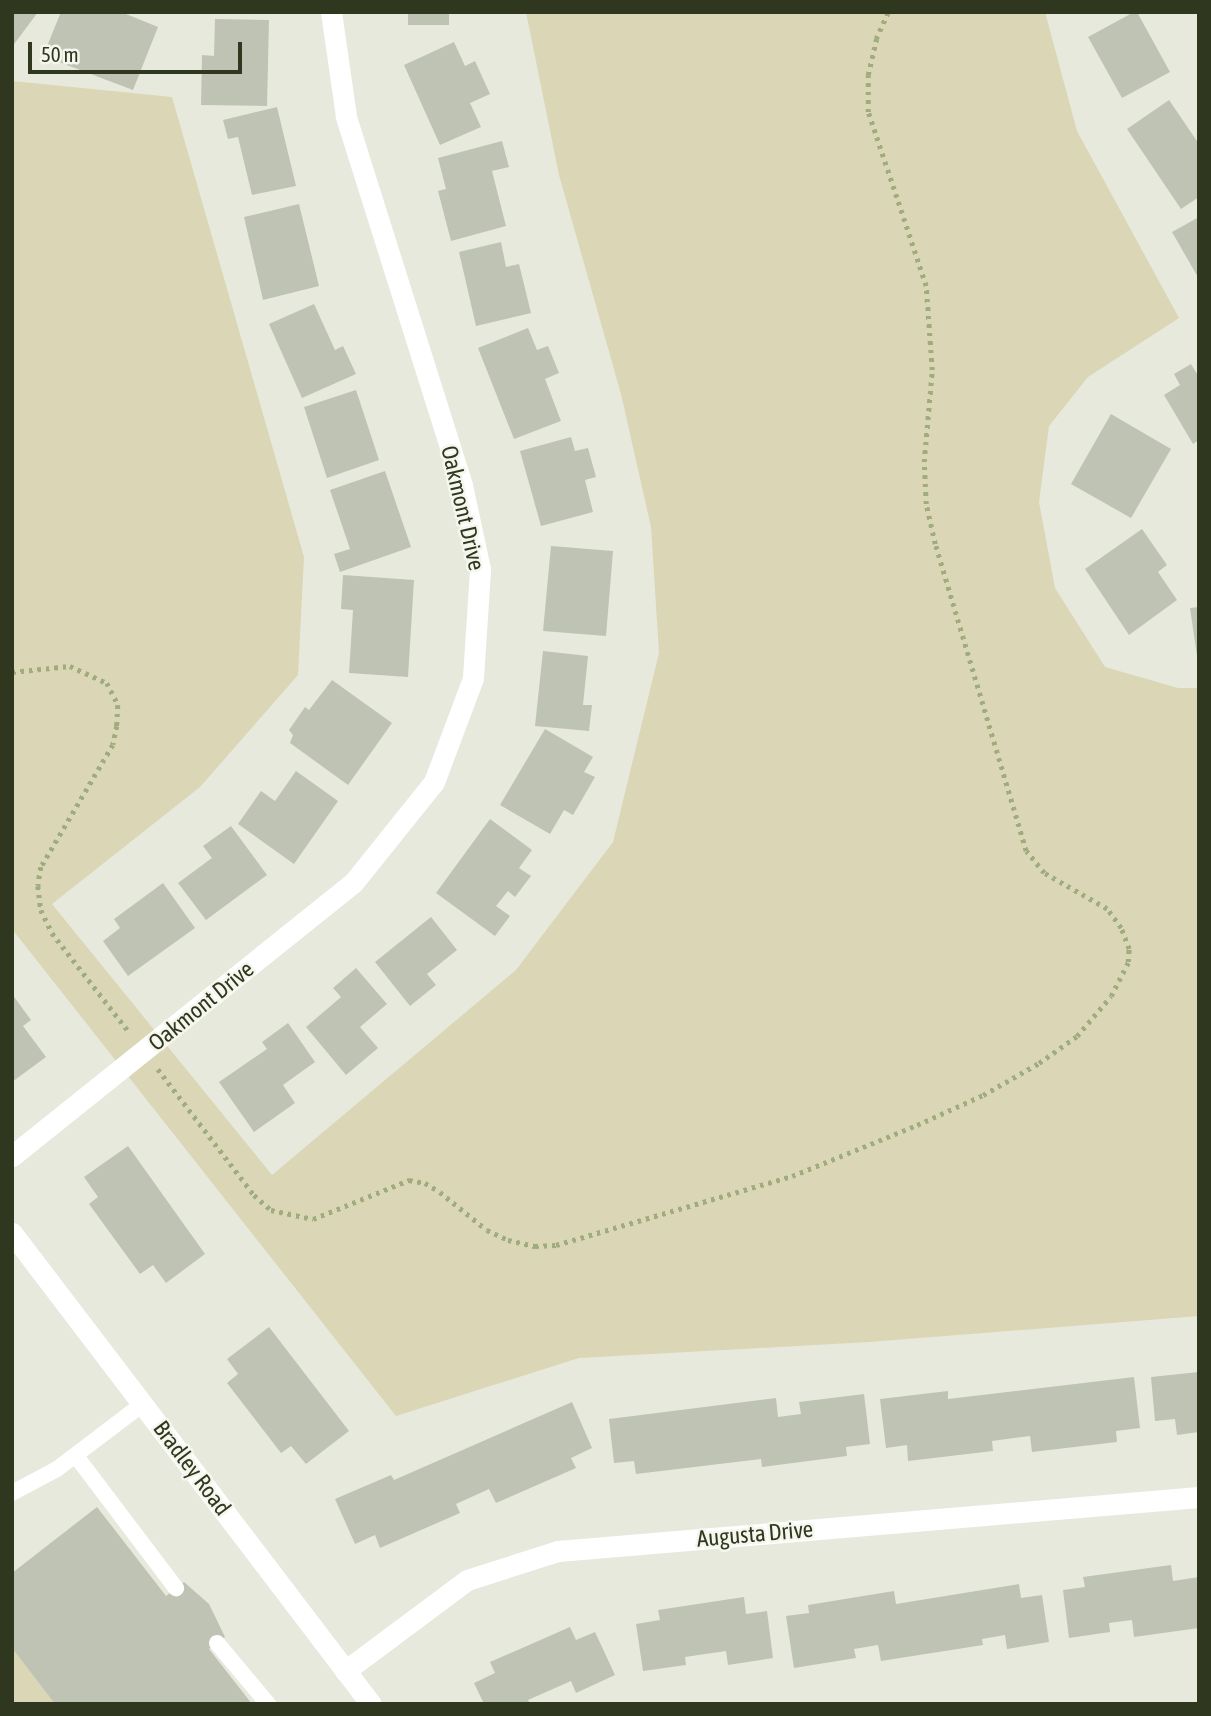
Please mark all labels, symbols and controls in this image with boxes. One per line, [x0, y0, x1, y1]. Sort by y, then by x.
scale bar [32, 28, 245, 72]
text: 50 m [41, 42, 79, 66]
street label: Oakmont Drive [435, 443, 491, 573]
street label: Oakmont Drive [143, 955, 259, 1057]
street label: Bradley Road [147, 1415, 237, 1521]
street label: Augusta Drive [696, 1515, 814, 1553]

